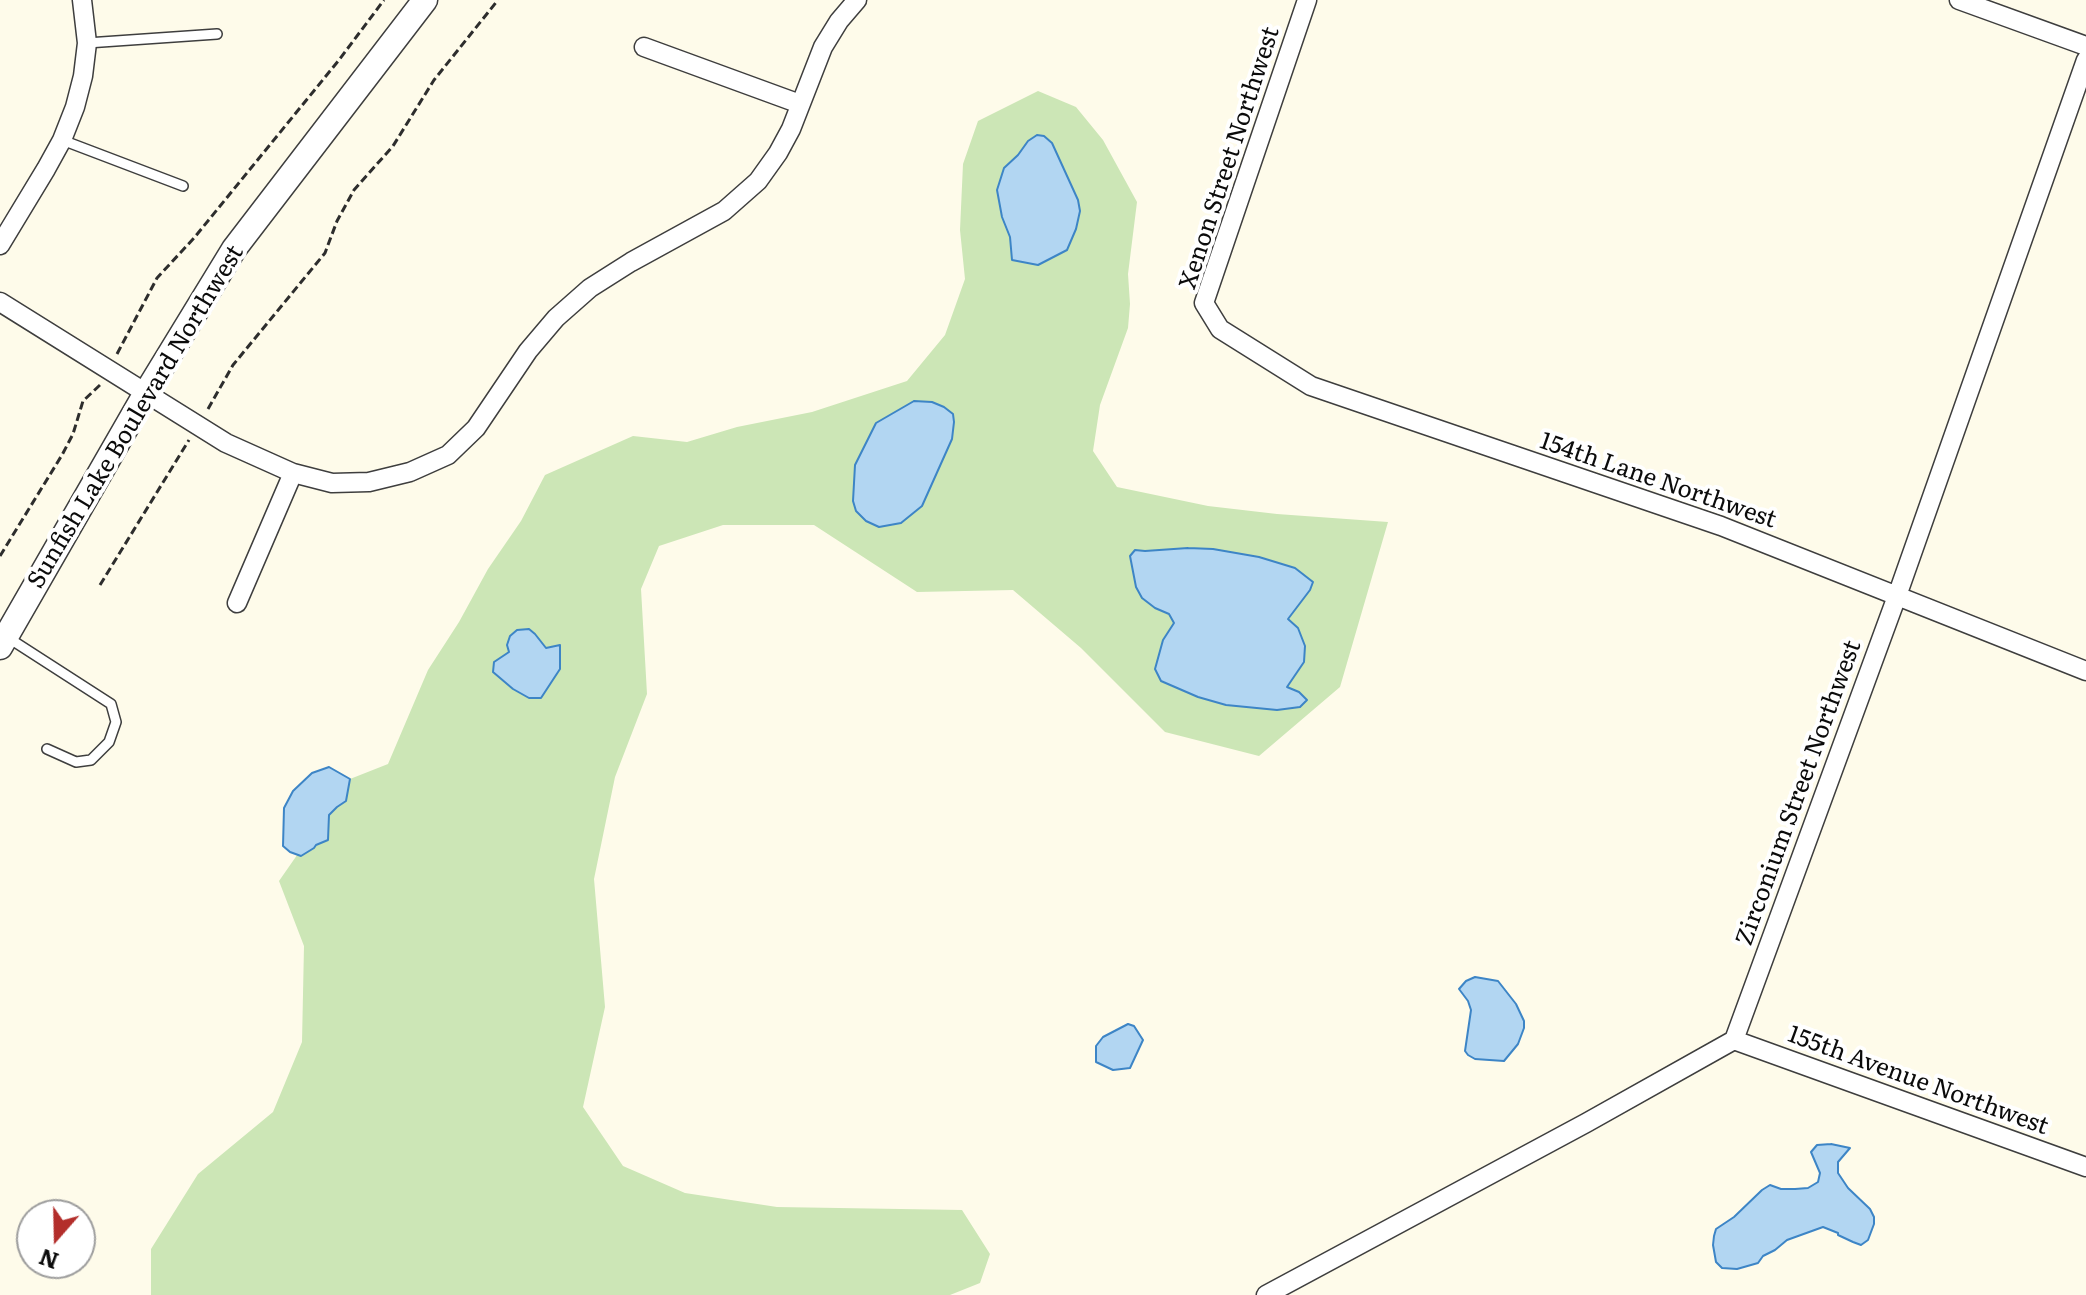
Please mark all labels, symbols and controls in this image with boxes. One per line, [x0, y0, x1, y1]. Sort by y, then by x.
street label: Xenon Street Northwest [1174, 23, 1286, 293]
street label: Sunfish Lake Boulevard Northwest [22, 240, 250, 594]
street label: 154th Lane Northwest [1536, 427, 1780, 535]
street label: Zirconium Street Northwest [1730, 637, 1868, 949]
street label: 155th Avenue Northwest [1784, 1020, 2052, 1142]
north arrow [16, 1199, 96, 1279]
text: N [34, 1241, 63, 1279]

